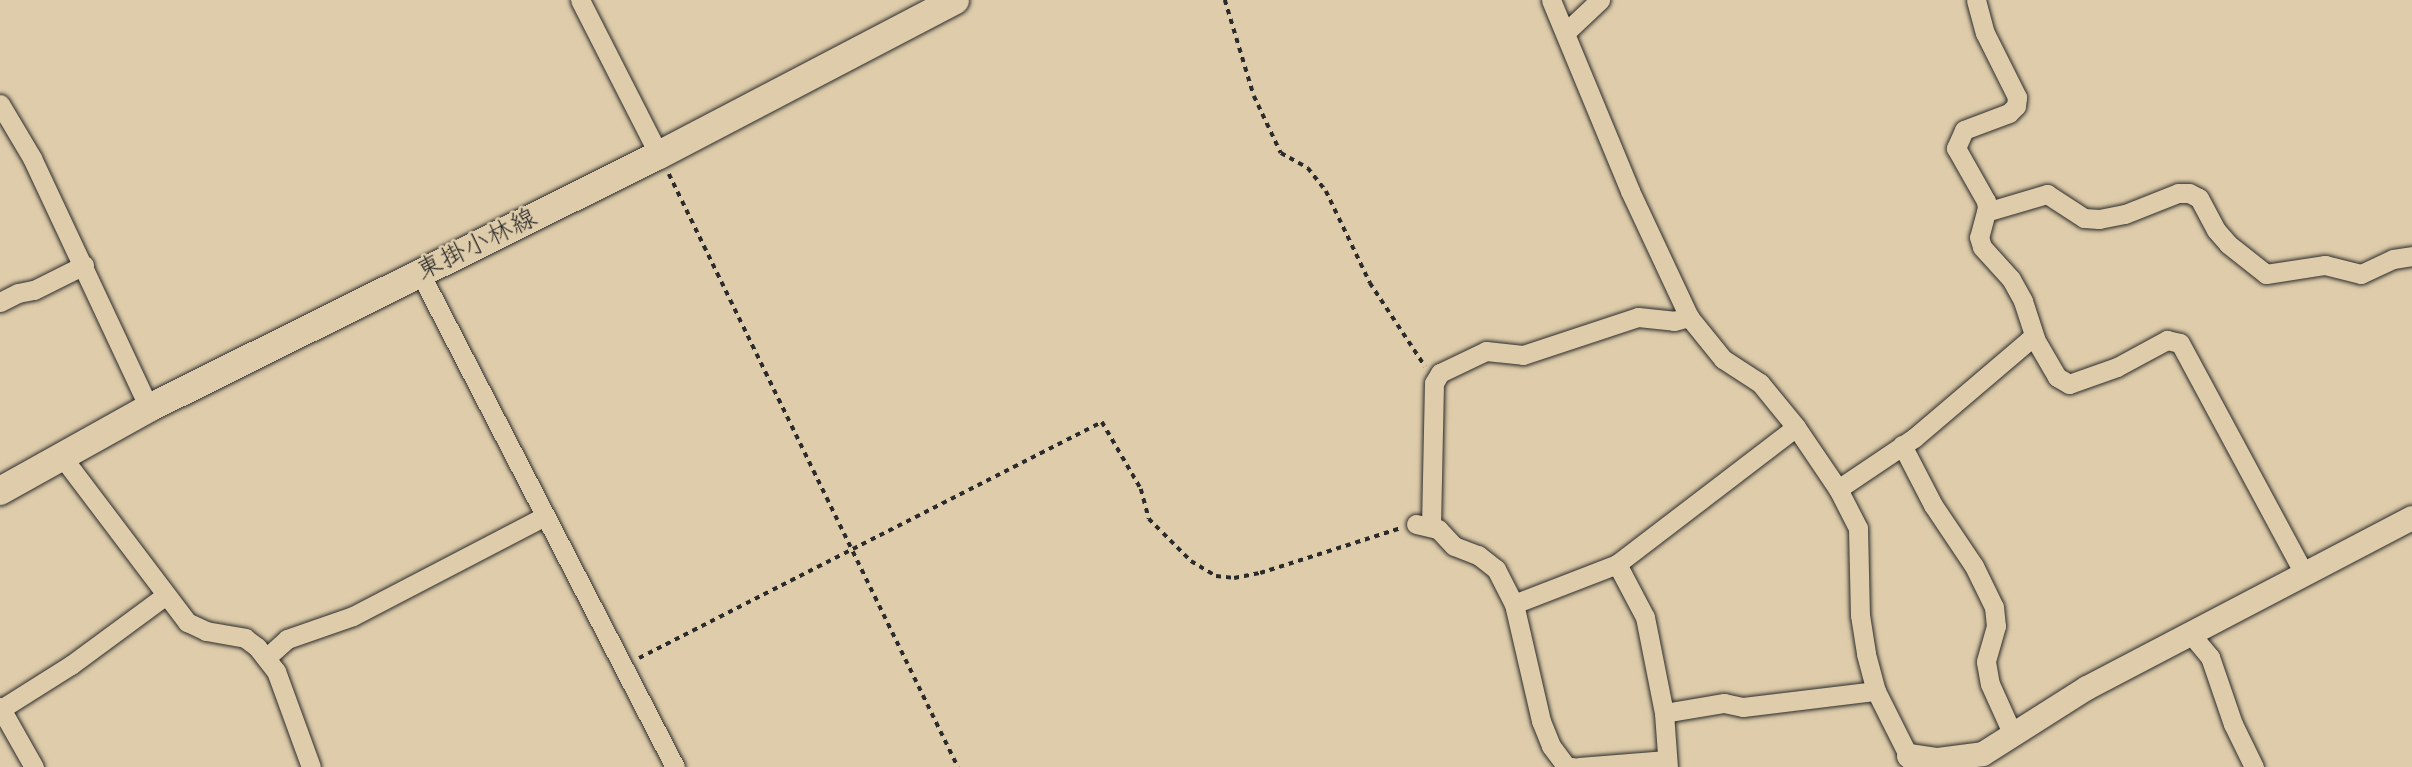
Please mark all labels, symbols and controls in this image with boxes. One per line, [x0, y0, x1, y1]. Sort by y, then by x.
street label: 東掛小林線 [412, 202, 542, 288]

